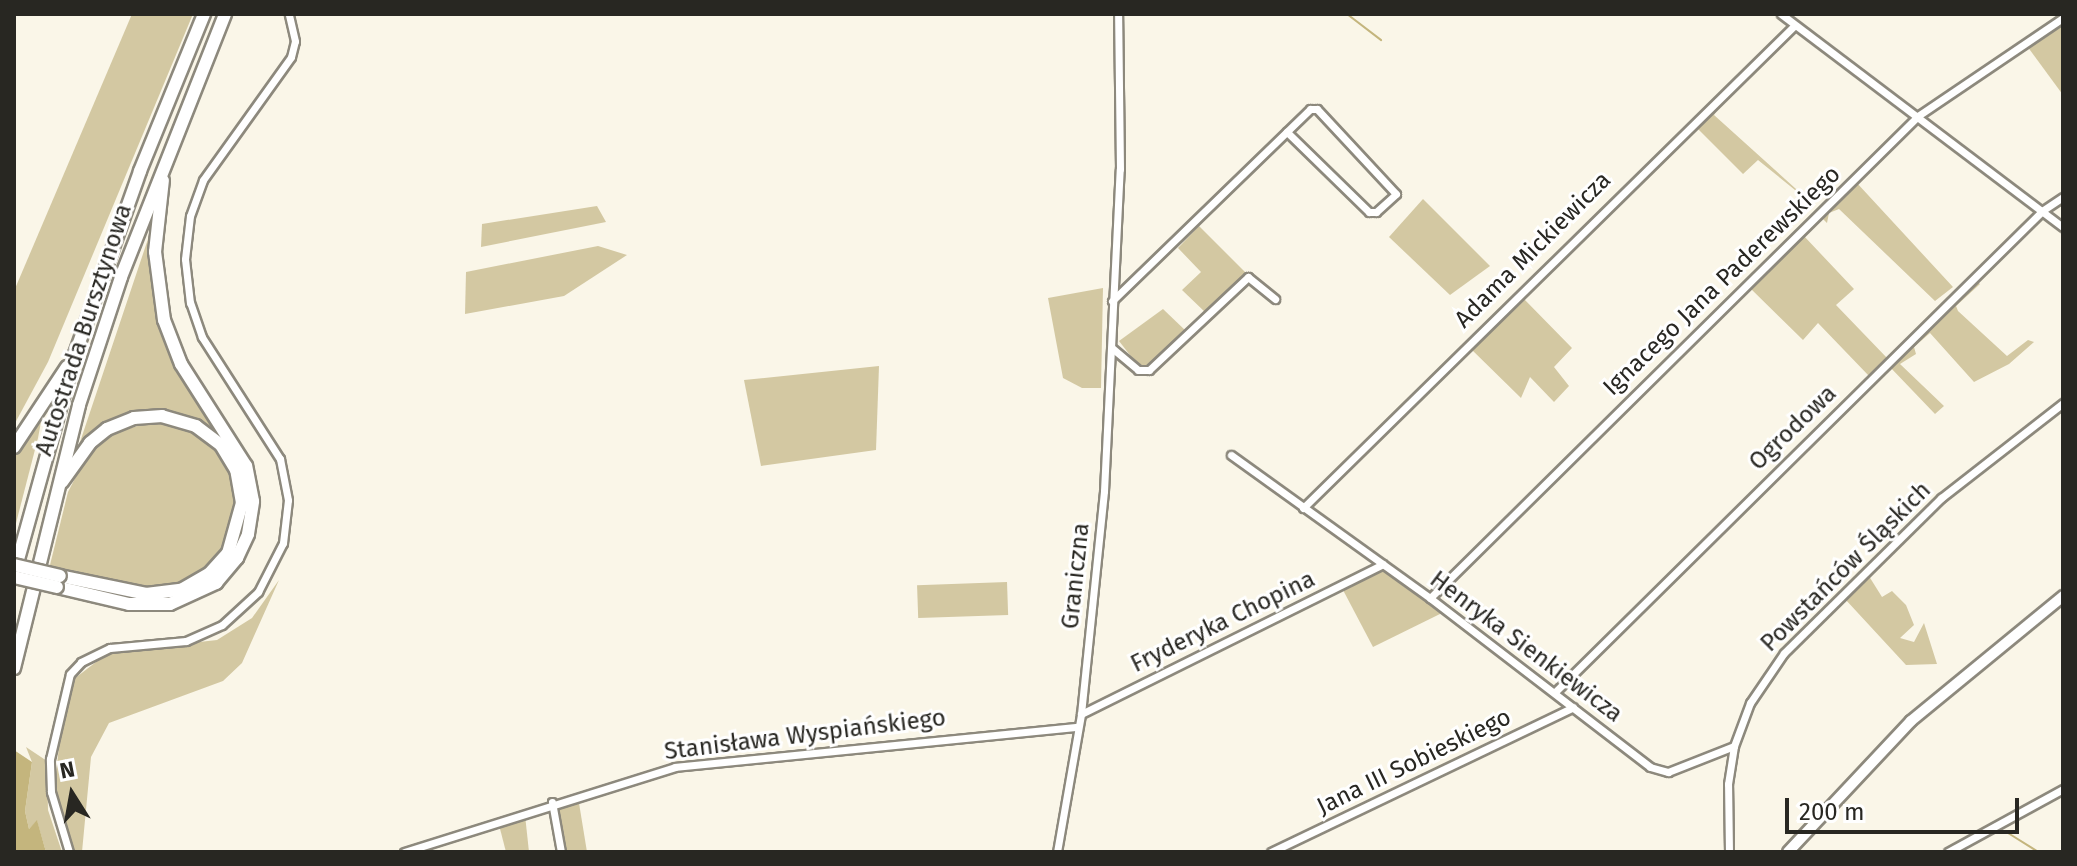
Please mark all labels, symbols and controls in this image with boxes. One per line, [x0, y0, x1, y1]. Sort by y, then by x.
street label: Ignacego Jana Paderewskiego [1597, 160, 1847, 402]
street label: Adama Mickiewicza [1449, 166, 1617, 334]
street label: Autostrada Bursztynowa [30, 201, 138, 459]
street label: Ogrodowa [1743, 379, 1843, 477]
street label: Powstańców Śląskich [1755, 476, 1937, 658]
street label: Graniczna [1056, 522, 1096, 630]
street label: Fryderyka Chopina [1126, 565, 1320, 679]
street label: Henryka Sienkiewicza [1424, 565, 1628, 729]
street label: Stanisława Wyspiańskiego [663, 703, 947, 767]
street label: Jana III Sobieskiego [1312, 703, 1516, 821]
north arrow [32, 754, 112, 834]
text: N [58, 755, 77, 785]
scale bar [1789, 782, 2023, 832]
text: 200 m [1799, 798, 1865, 826]

